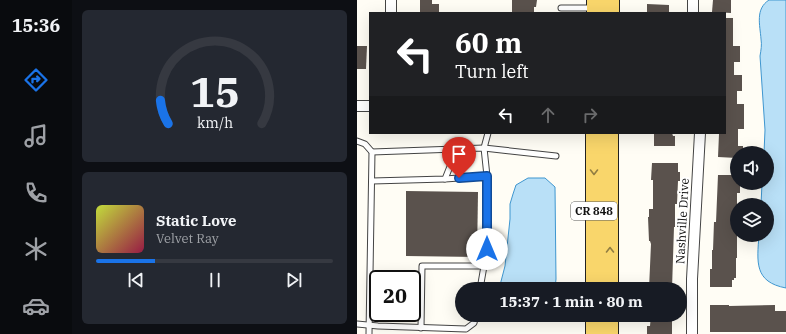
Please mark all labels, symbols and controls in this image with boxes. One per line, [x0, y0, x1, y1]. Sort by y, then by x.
text: 15:36 [12, 14, 60, 37]
text: 60 m [455, 24, 522, 61]
icon: left [389, 28, 441, 80]
text: Turn left [455, 60, 529, 83]
text: 15 [190, 64, 239, 118]
icon: directions [22, 66, 50, 94]
icon: left [495, 104, 517, 126]
icon: ahead [537, 104, 559, 126]
icon: right [579, 104, 601, 126]
text: km/h [196, 113, 233, 132]
icon: music [22, 122, 50, 150]
pin [442, 137, 476, 178]
icon: arrive [448, 143, 470, 165]
map controls [730, 146, 774, 242]
button: sound [730, 146, 774, 190]
one-way arrow [590, 169, 598, 175]
street label: Nashville Drive [672, 178, 692, 264]
icon: phone [22, 179, 50, 207]
button: layers [730, 198, 774, 242]
road number: CR 848 [571, 202, 617, 220]
text: Static Love [156, 211, 236, 230]
position arrow [466, 228, 508, 270]
text: Velvet Ray [156, 230, 219, 247]
icon: climate [22, 235, 50, 263]
one-way arrow [606, 247, 614, 253]
icon: previous [125, 269, 147, 291]
icon: pause [204, 269, 226, 291]
icon: next [283, 269, 305, 291]
speed limit sign: 20 [369, 270, 421, 322]
icon: car [22, 292, 50, 320]
text: 15:37 · 1 min · 80 m [499, 292, 643, 311]

